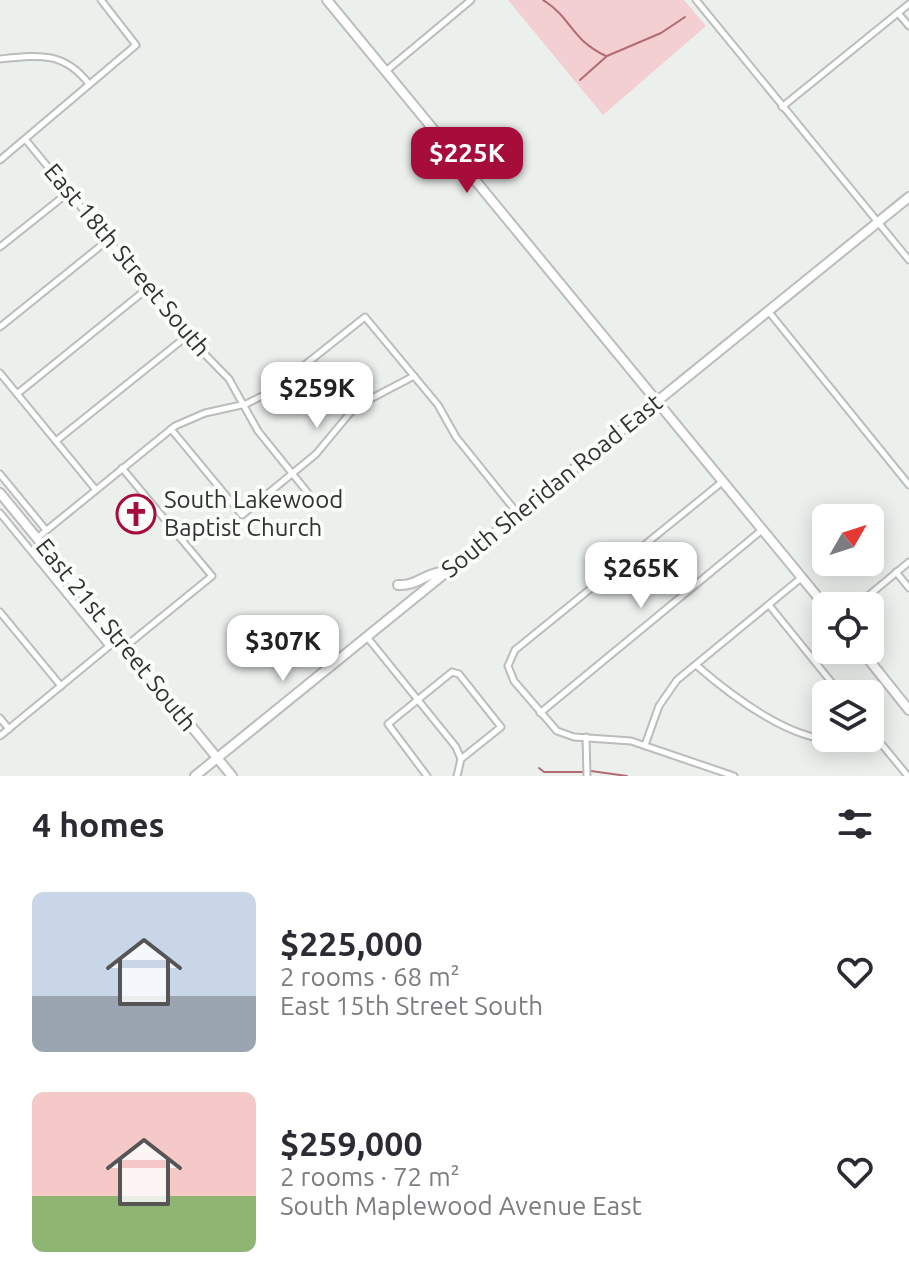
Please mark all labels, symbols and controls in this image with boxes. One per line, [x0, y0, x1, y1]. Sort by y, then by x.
pin: $225K [411, 127, 523, 195]
text: $225K [429, 138, 505, 167]
street label: East 18th Street South [39, 158, 216, 361]
pin: $259K [261, 362, 373, 430]
text: $259K [279, 373, 355, 402]
street label: South Sheridan Road East [436, 388, 668, 583]
place label: South Lakewood Baptist Church [164, 486, 343, 541]
church icon: South Lakewood Baptist Church [115, 493, 157, 535]
north arrow [812, 504, 884, 576]
map controls [812, 504, 884, 752]
street label: East 21st Street South [31, 533, 202, 736]
pin: $265K [585, 542, 697, 610]
text: $265K [603, 553, 679, 582]
button: locate [812, 592, 884, 664]
pin: $307K [227, 615, 339, 683]
text: $307K [245, 626, 321, 655]
button: layers [812, 680, 884, 752]
icon: filters [833, 802, 877, 846]
text: 4 homes [32, 805, 165, 843]
icon: home [96, 924, 192, 1020]
text: $225,000 [280, 924, 423, 962]
icon: heart [833, 950, 877, 994]
text: 2 rooms · 68 m² [280, 962, 460, 991]
text: East 15th Street South [280, 991, 543, 1020]
icon: home [96, 1124, 192, 1220]
text: $259,000 [280, 1124, 423, 1162]
icon: heart [833, 1150, 877, 1194]
text: 2 rooms · 72 m² [280, 1162, 460, 1191]
text: South Maplewood Avenue East [280, 1191, 642, 1220]

